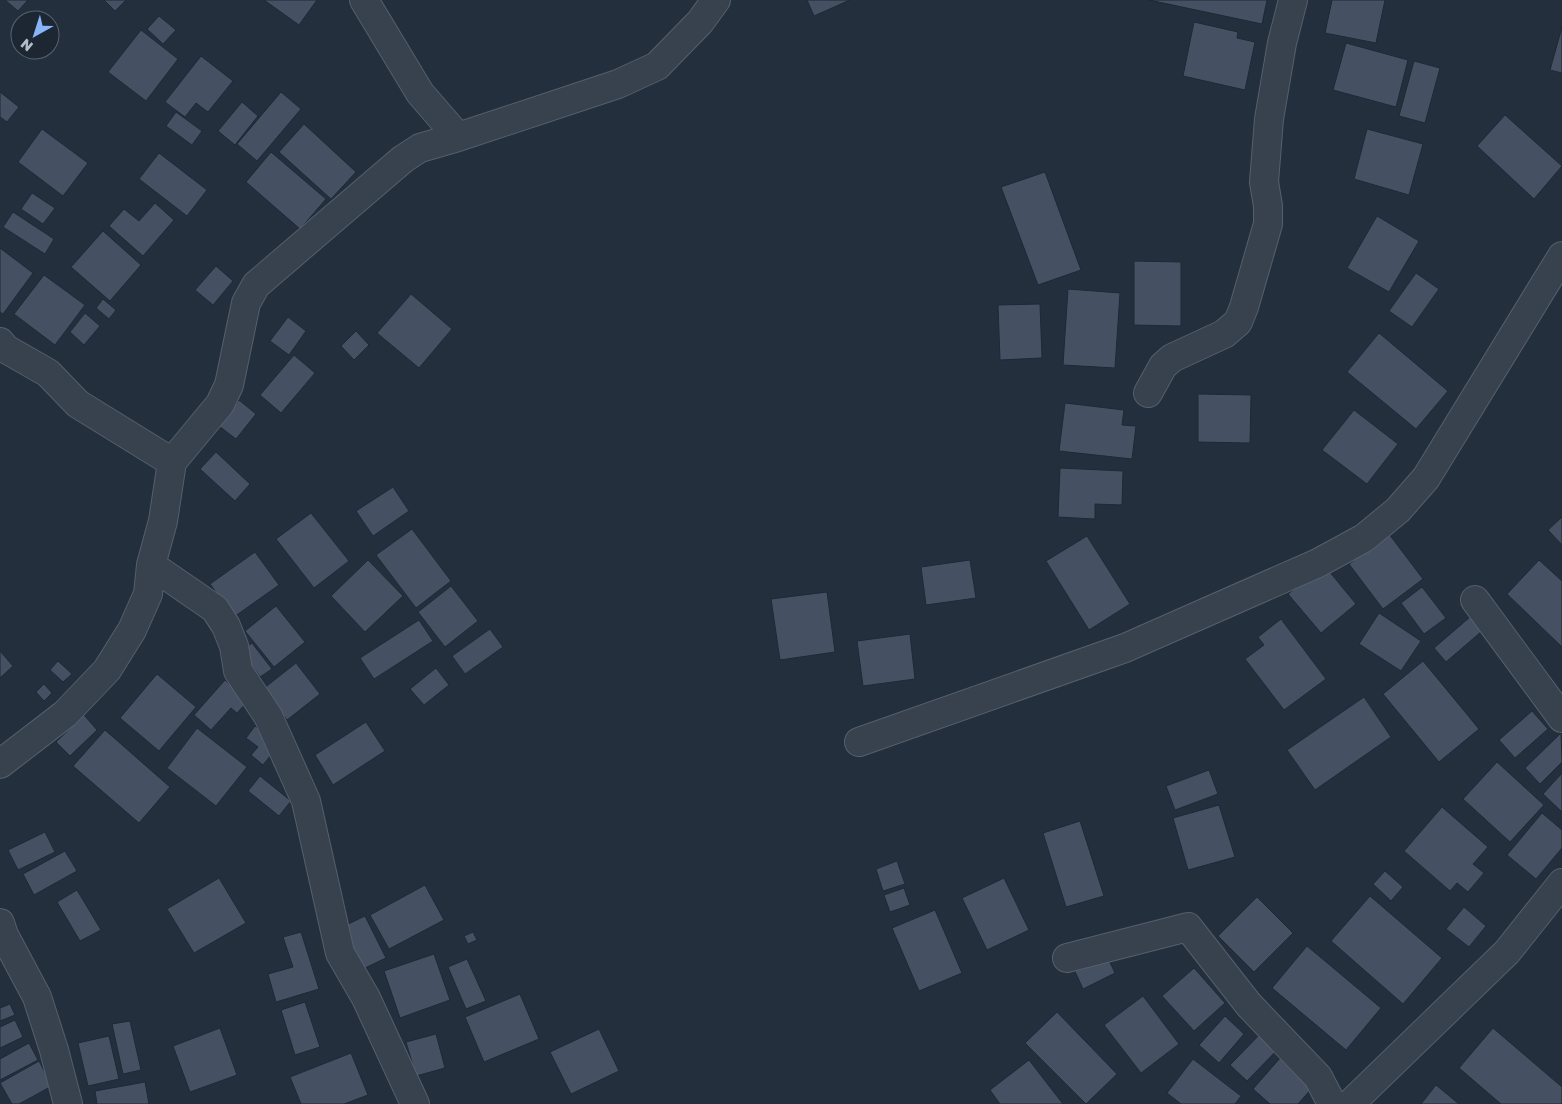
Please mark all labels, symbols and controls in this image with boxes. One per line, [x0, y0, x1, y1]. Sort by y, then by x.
north arrow [10, 10, 60, 60]
text: N [17, 36, 36, 55]

